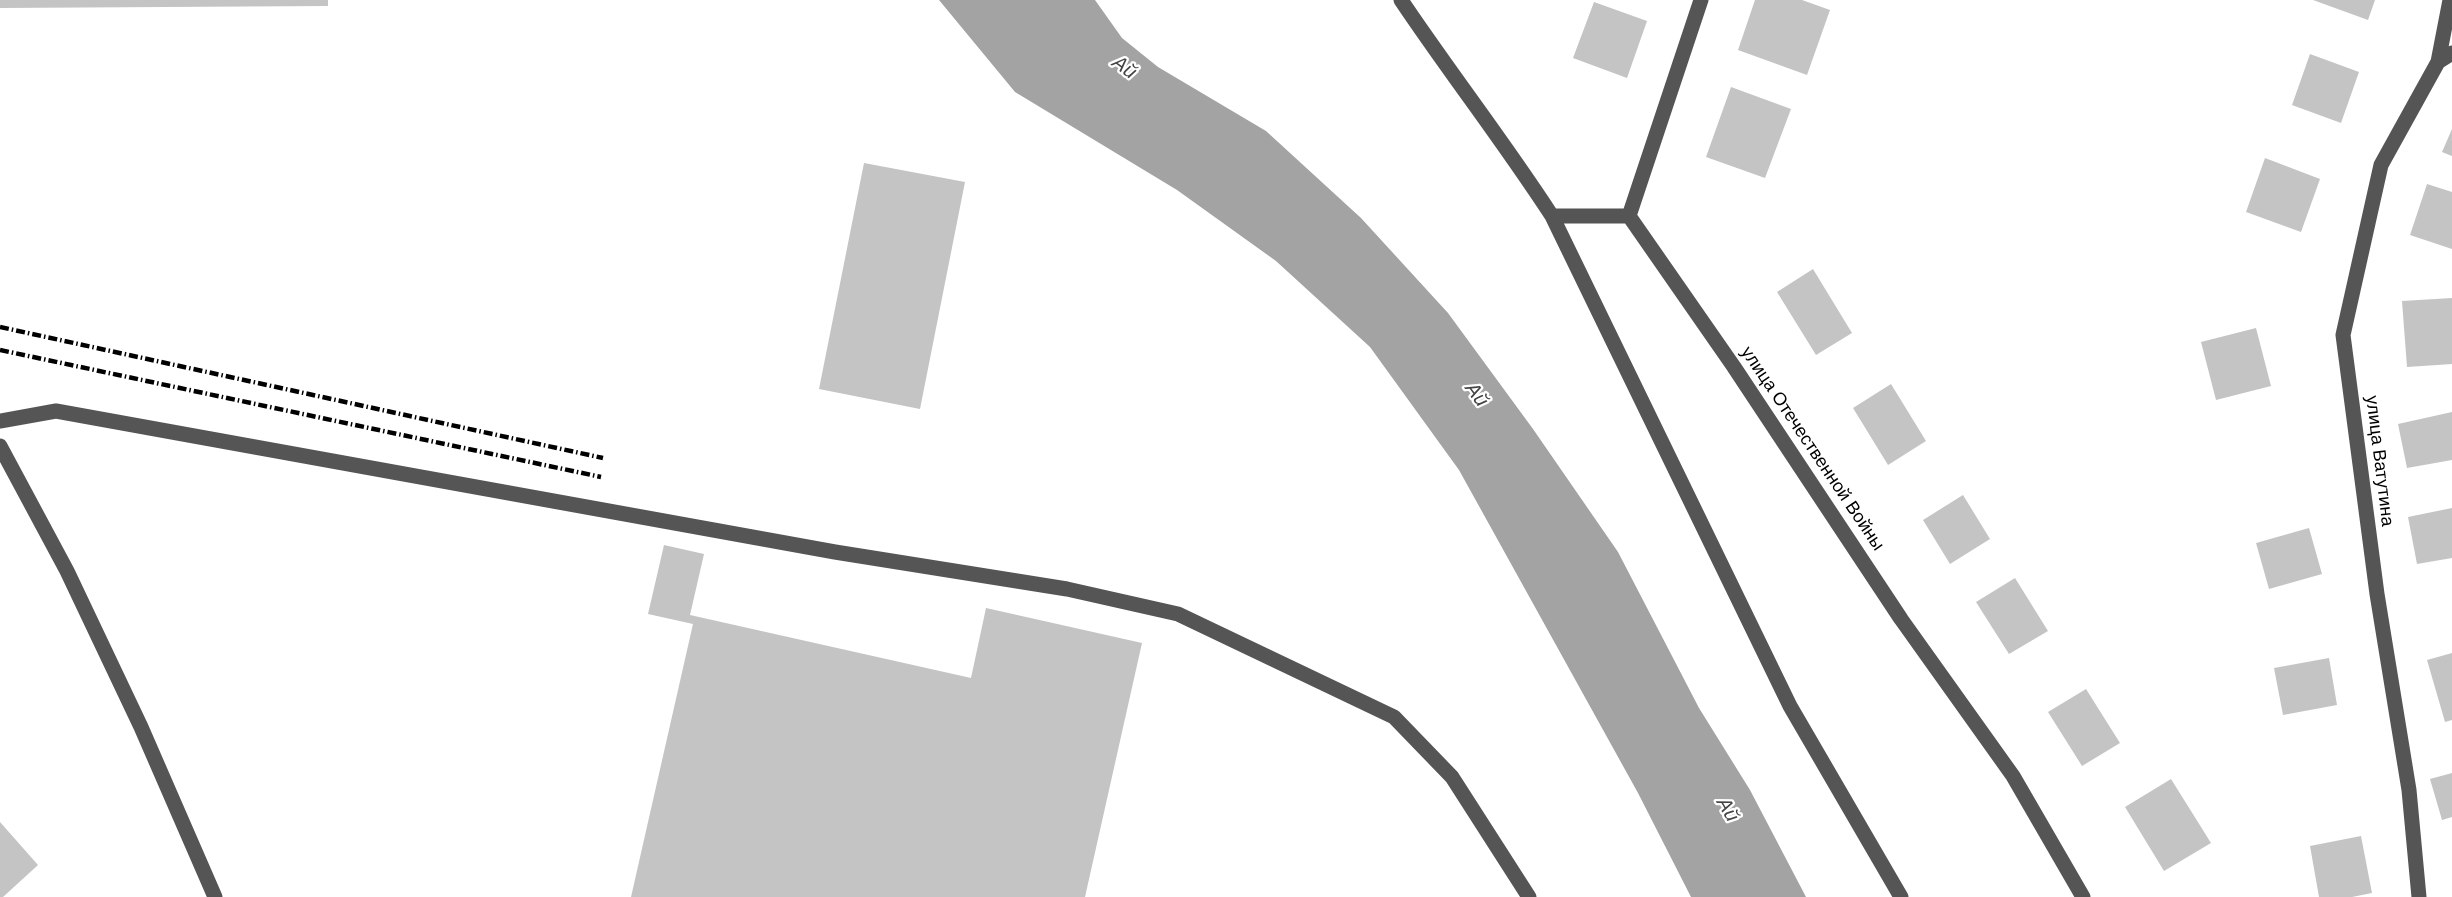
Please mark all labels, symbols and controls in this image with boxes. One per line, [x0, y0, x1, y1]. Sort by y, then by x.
water label: Ай [1107, 51, 1141, 85]
street label: улица Отечественной Войны [1736, 343, 1888, 555]
water label: Ай [1459, 378, 1493, 412]
street label: улица Ватутина [2360, 394, 2398, 528]
water label: Ай [1710, 793, 1744, 827]

